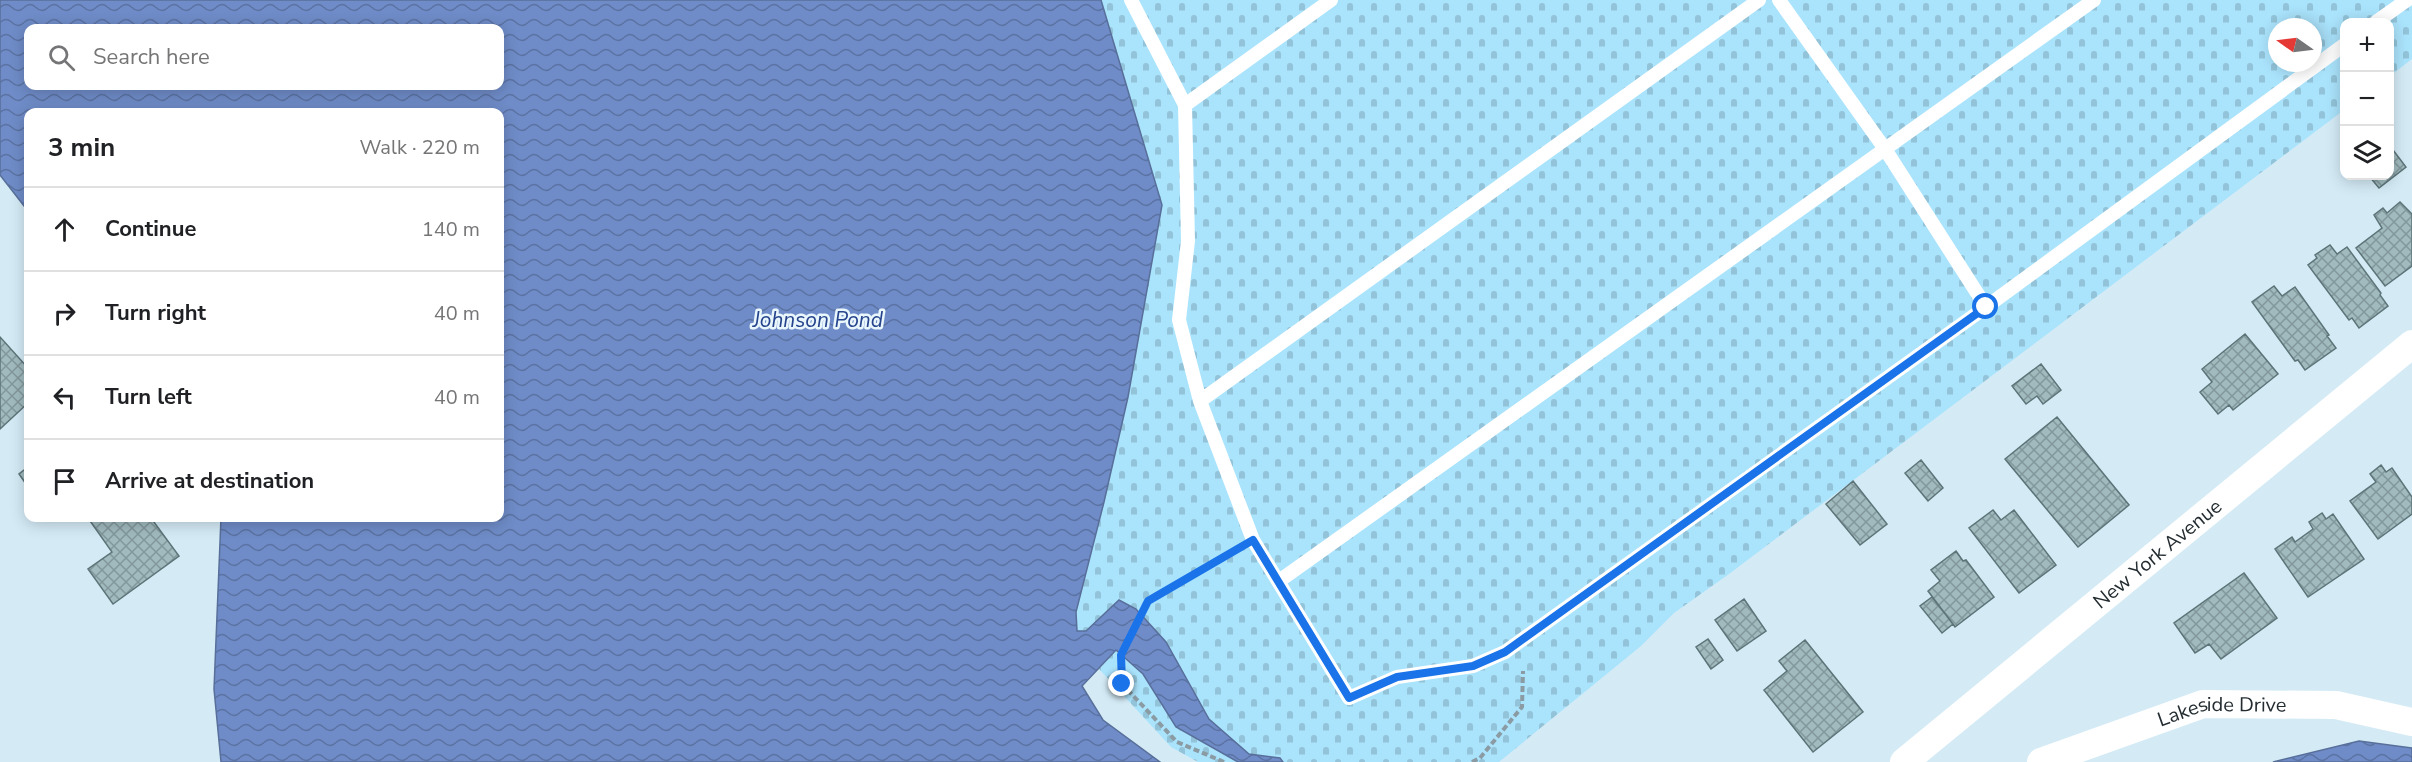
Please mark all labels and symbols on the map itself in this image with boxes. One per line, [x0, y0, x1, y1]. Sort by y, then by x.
north arrow [2268, 18, 2322, 72]
route start [1972, 293, 1998, 319]
water label: Johnson Pond [752, 306, 884, 334]
street label: New York Avenue [2087, 493, 2227, 615]
route end [1108, 670, 1134, 696]
street label: Lakeside Drive [2154, 690, 2287, 733]

